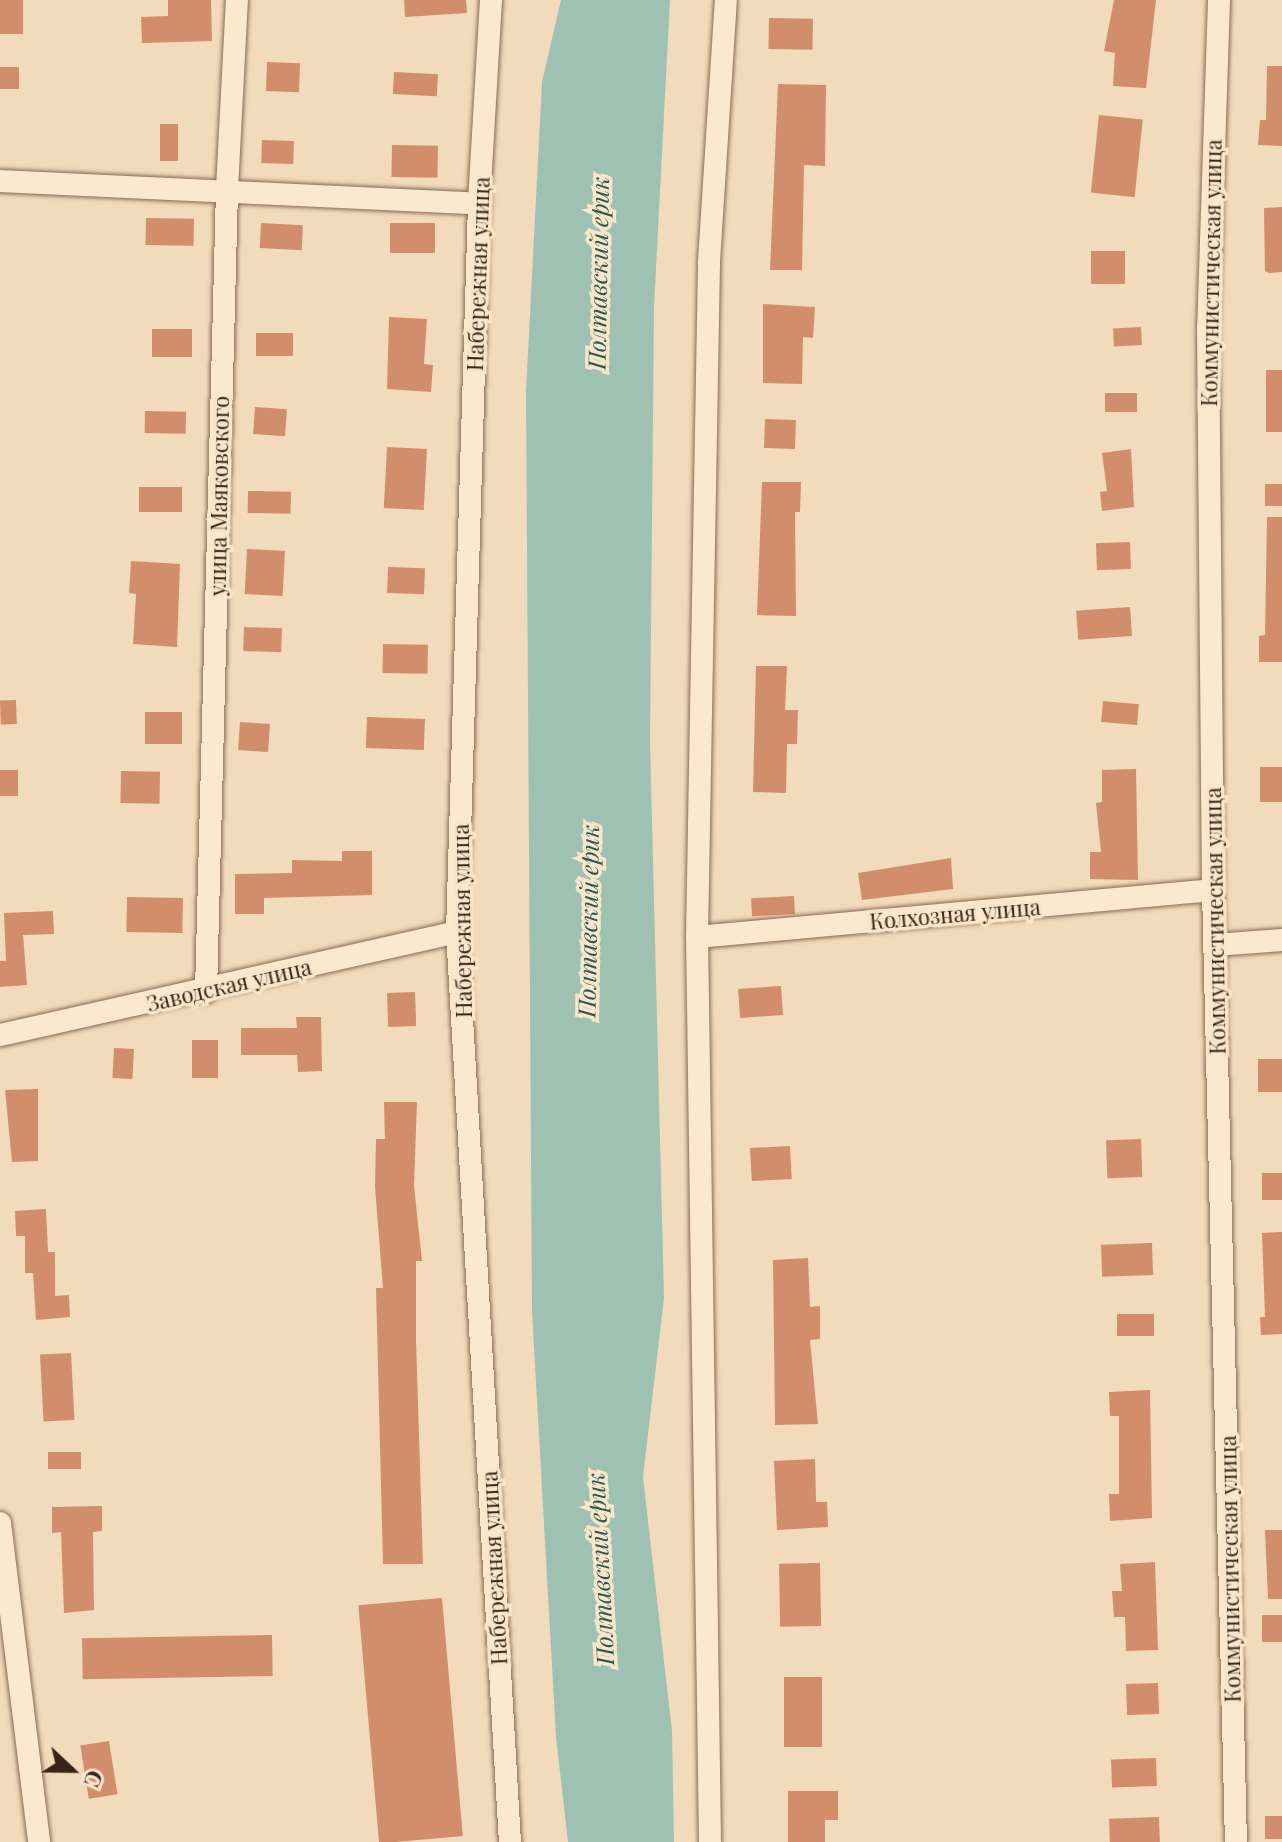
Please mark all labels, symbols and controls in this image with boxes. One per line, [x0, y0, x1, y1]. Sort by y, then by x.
street label: Коммунистическая улица [1195, 139, 1227, 407]
street label: Набережная улица [461, 176, 495, 372]
water label: Полтавский ерик [582, 176, 614, 370]
street label: улица Маяковского [204, 396, 234, 596]
street label: Коммунистическая улица [1199, 787, 1231, 1055]
street label: Набережная улица [447, 824, 477, 1018]
water label: Полтавский ерик [572, 824, 604, 1018]
street label: Колхозная улица [868, 893, 1042, 935]
street label: Заводская улица [144, 953, 314, 1017]
street label: Коммунистическая улица [1214, 1435, 1246, 1703]
street label: Набережная улица [476, 1470, 512, 1666]
water label: Полтавский ерик [581, 1472, 619, 1666]
north arrow [32, 1730, 112, 1810]
text: С [77, 1766, 111, 1792]

